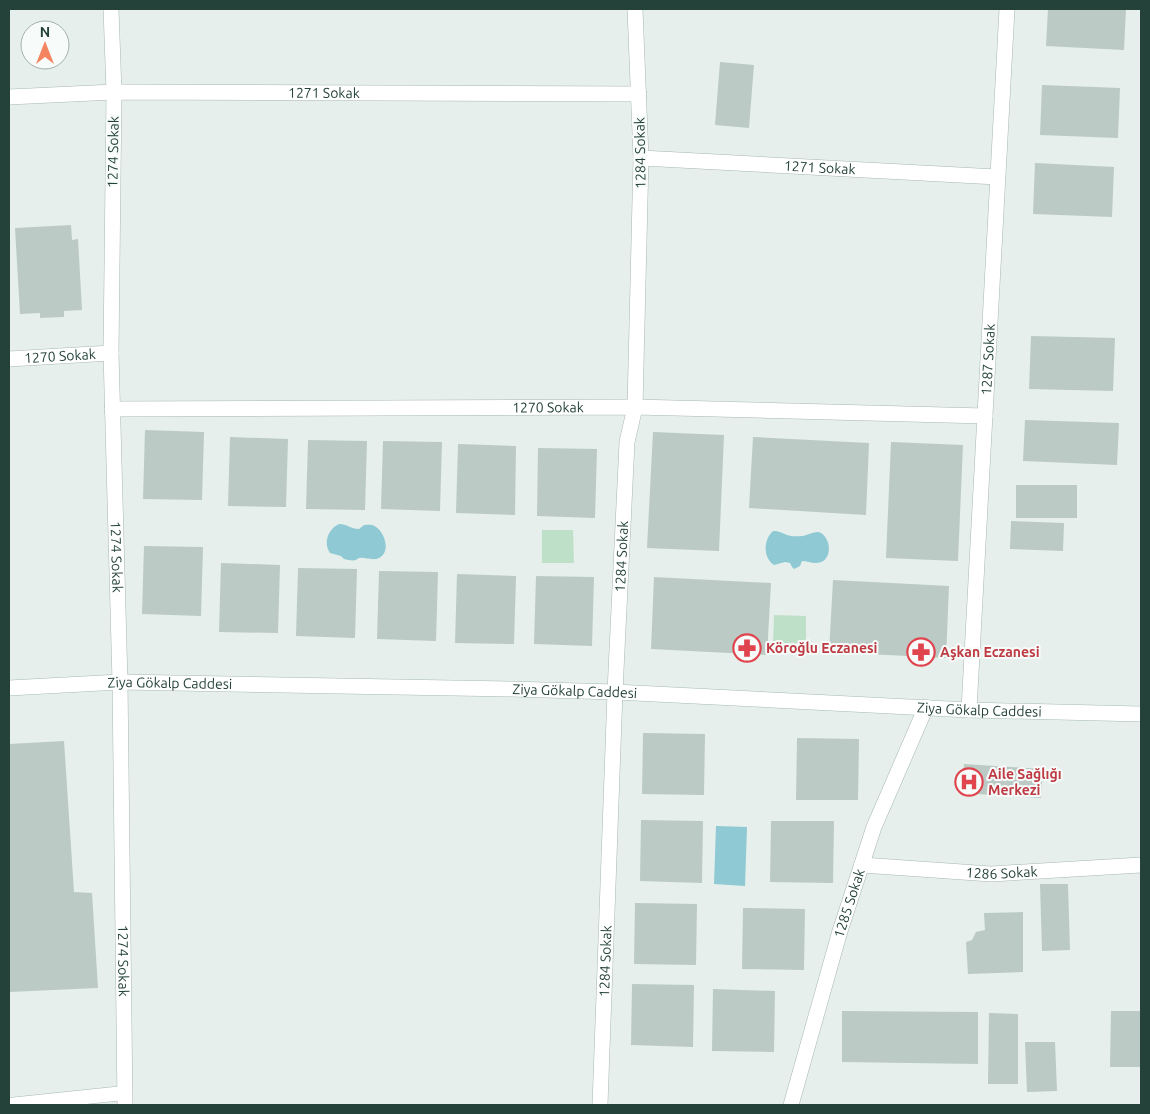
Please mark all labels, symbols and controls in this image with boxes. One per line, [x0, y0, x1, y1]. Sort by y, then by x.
north arrow [20, 20, 70, 70]
text: N [40, 24, 50, 40]
street label: 1271 Sokak [288, 85, 360, 101]
street label: 1274 Sokak [104, 116, 122, 188]
street label: 1284 Sokak [631, 117, 649, 189]
street label: 1271 Sokak [784, 158, 856, 177]
street label: 1287 Sokak [978, 323, 998, 396]
street label: 1270 Sokak [24, 346, 96, 366]
street label: 1270 Sokak [512, 399, 584, 415]
street label: 1284 Sokak [612, 520, 631, 593]
street label: 1274 Sokak [108, 521, 126, 593]
pharmacy icon: Köroğlu Eczanesi [732, 633, 762, 663]
pharmacy icon: Aşkan Eczanesi [906, 637, 936, 667]
place label: Köroğlu Eczanesi [766, 640, 878, 656]
place label: Aşkan Eczanesi [940, 644, 1040, 661]
street label: Ziya Gökalp Caddesi [107, 674, 232, 692]
street label: Ziya Gökalp Caddesi [512, 681, 638, 701]
street label: Ziya Gökalp Caddesi [916, 699, 1042, 720]
place label: Aile Sağlığı Merkezi [988, 766, 1062, 798]
hospital icon: Aile Sağlığı Merkezi [954, 767, 984, 797]
street label: 1286 Sokak [965, 863, 1038, 882]
street label: 1285 Sokak [831, 867, 868, 940]
street label: 1274 Sokak [115, 925, 132, 997]
street label: 1284 Sokak [596, 925, 615, 997]

